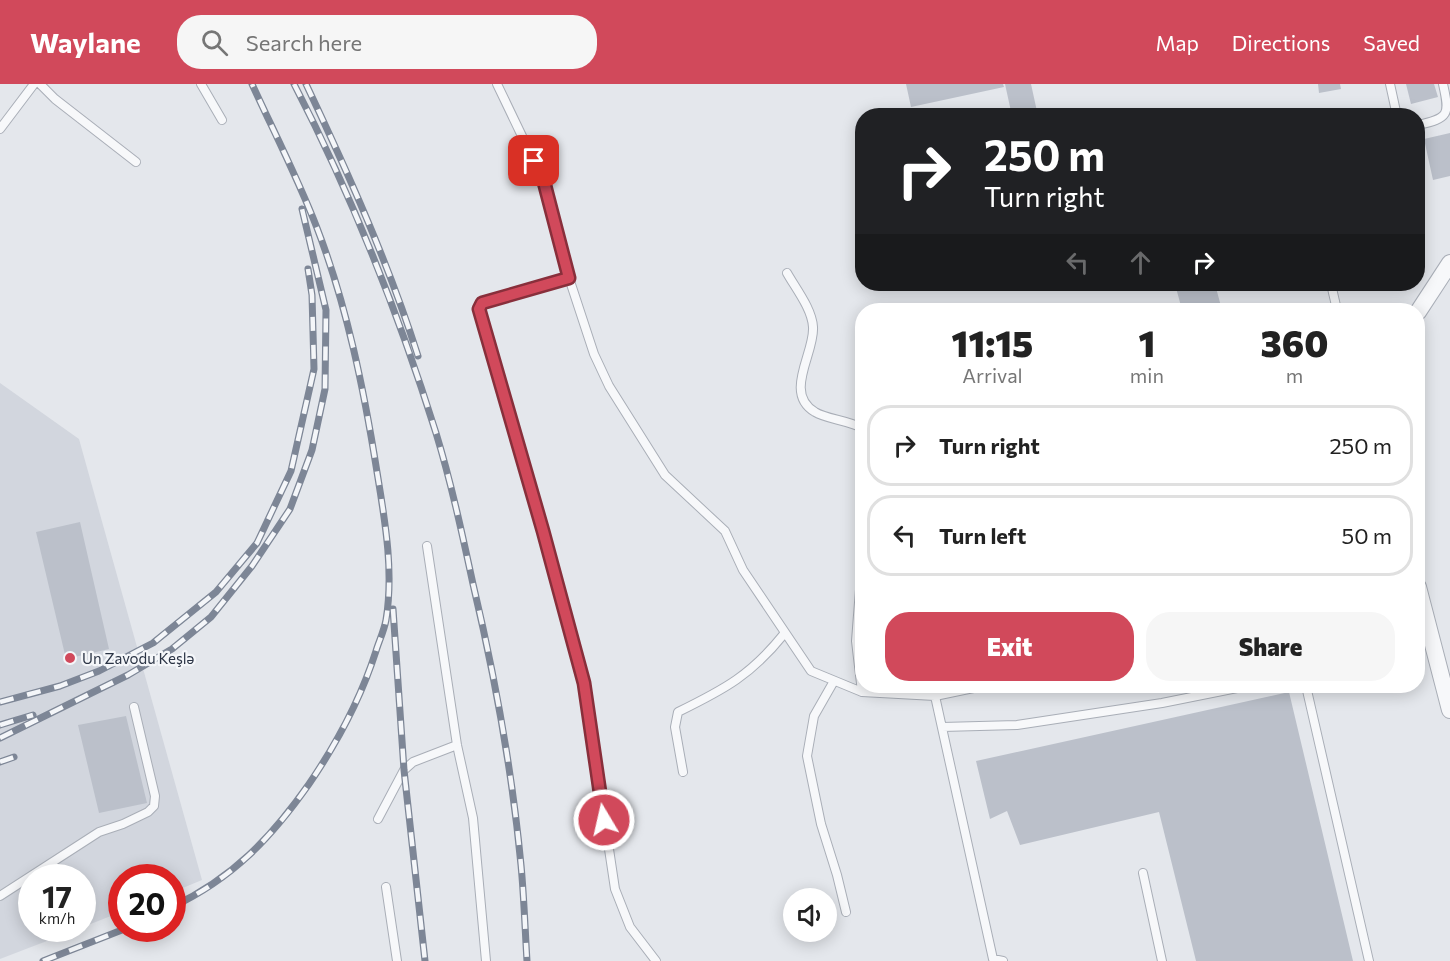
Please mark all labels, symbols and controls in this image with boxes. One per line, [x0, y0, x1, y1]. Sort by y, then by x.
search box [177, 15, 597, 69]
text: Waylane [30, 25, 141, 59]
icon: search [198, 26, 231, 59]
text: Search here [246, 29, 362, 56]
text: Map [1156, 30, 1199, 55]
text: Directions [1232, 30, 1330, 55]
text: Saved [1363, 30, 1420, 55]
text: 250 m [984, 128, 1105, 180]
icon: right [885, 132, 963, 210]
pin [508, 135, 559, 186]
icon: arrive [517, 144, 550, 177]
text: Turn right [984, 180, 1104, 213]
icon: left [1061, 246, 1094, 279]
icon: ahead [1124, 246, 1157, 279]
icon: right [1187, 246, 1220, 279]
text: 11:15 [952, 320, 1033, 364]
text: 1 [1138, 320, 1155, 364]
text: 360 [1261, 320, 1328, 364]
text: Arrival [962, 363, 1023, 387]
text: min [1130, 363, 1164, 387]
text: m [1286, 363, 1303, 387]
icon: right [888, 429, 921, 462]
text: Turn right [939, 432, 1040, 459]
text: 250 m [1329, 432, 1392, 459]
icon: left [888, 519, 921, 552]
text: Turn left [939, 522, 1026, 549]
text: 50 m [1342, 522, 1392, 549]
button: Exit [885, 612, 1134, 681]
button: Share [1146, 612, 1395, 681]
place label: Un Zavodu Keşlə [82, 649, 195, 667]
marker: Un Zavodu Keşlə [63, 651, 77, 665]
position arrow [572, 788, 636, 852]
speed limit sign: 20 [108, 864, 186, 942]
text: 17 [42, 877, 72, 914]
map controls [783, 888, 837, 942]
button: sound [783, 888, 837, 942]
text: km/h [39, 909, 75, 927]

